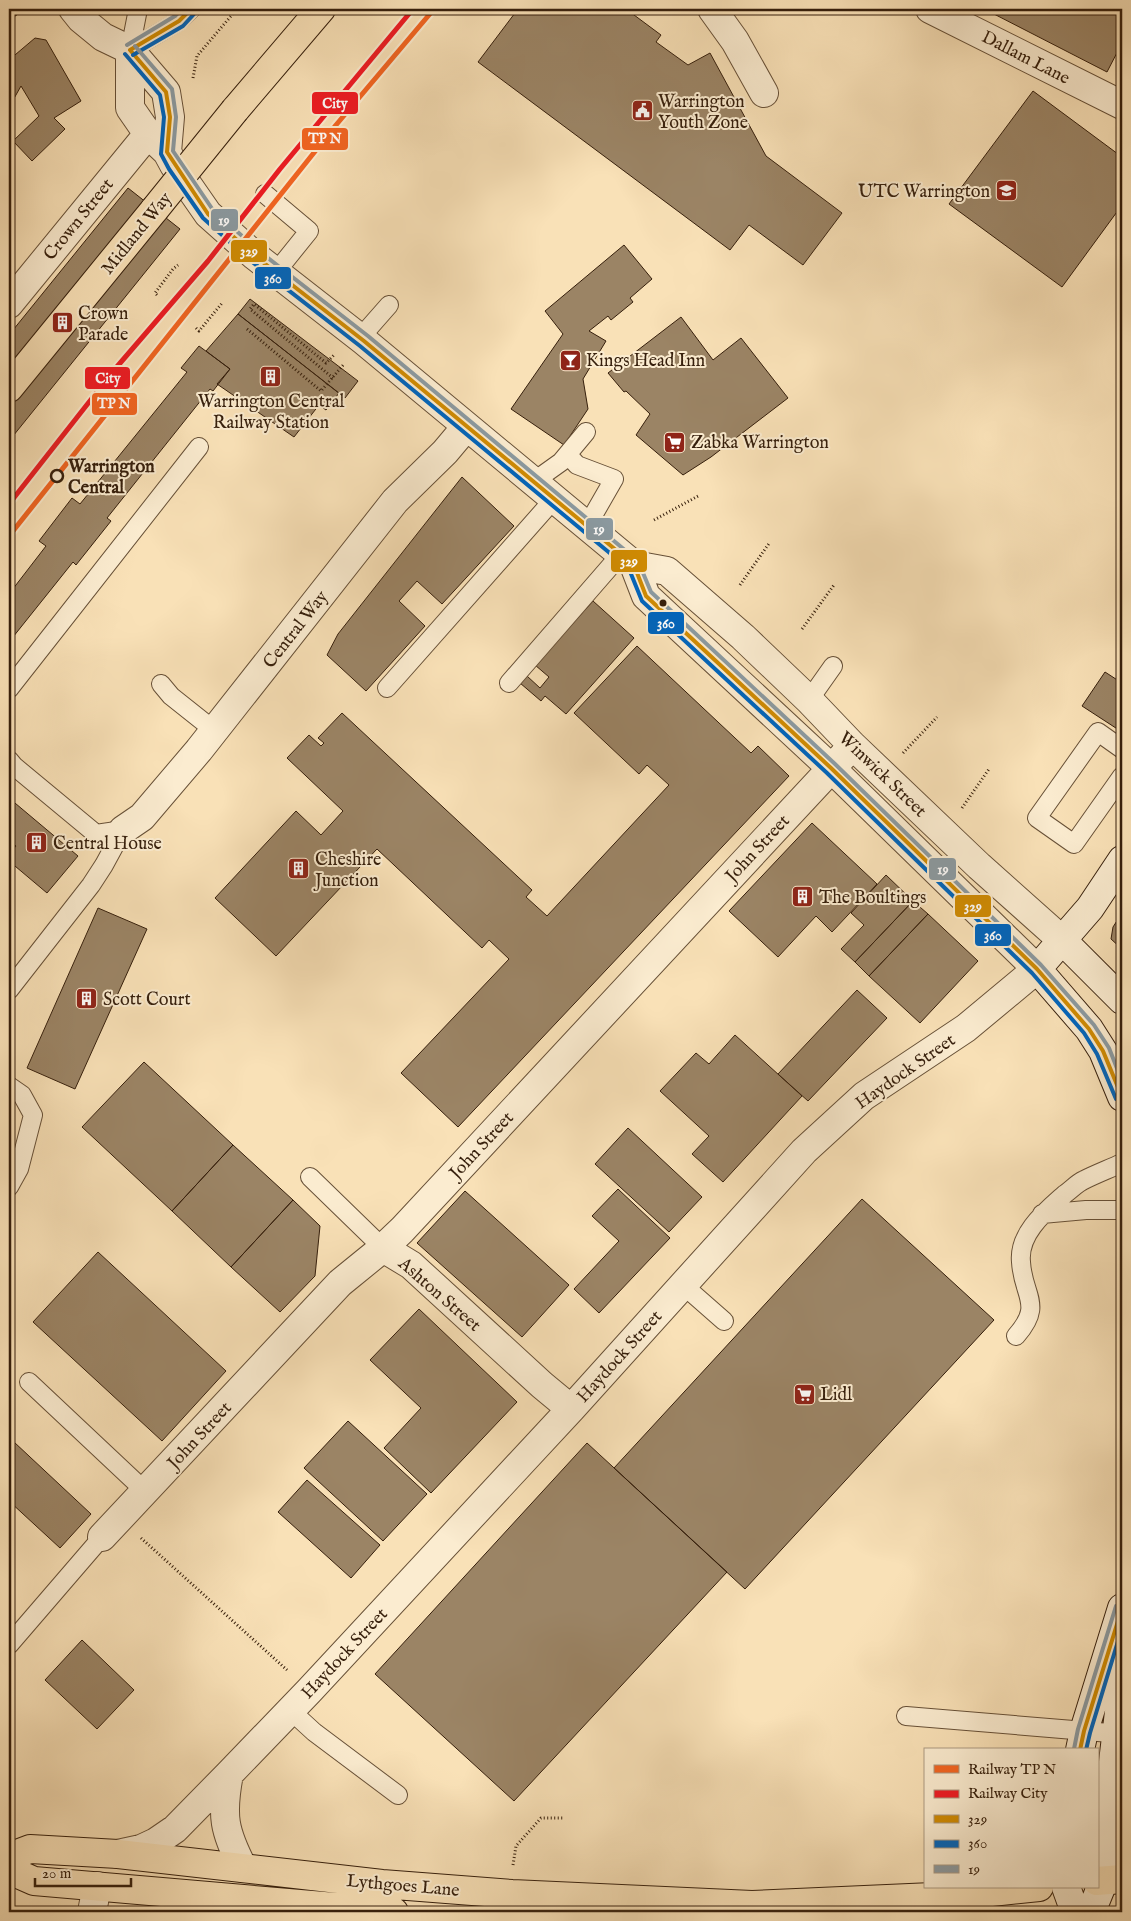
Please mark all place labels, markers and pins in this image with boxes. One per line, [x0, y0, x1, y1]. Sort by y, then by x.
place label: Warrington Youth Zone [658, 91, 748, 135]
public building icon: Warrington Youth Zone [630, 99, 654, 123]
school or university icon: UTC Warrington [994, 179, 1018, 203]
place label: UTC Warrington [858, 181, 990, 204]
place label: Crown Parade [78, 303, 129, 347]
building icon: Crown Parade [50, 311, 74, 335]
bar icon: Kings Head Inn [558, 348, 582, 372]
place label: Kings Head Inn [586, 350, 706, 373]
building icon: Warrington Central Railway Station [259, 364, 283, 388]
place label: Warrington Central Railway Station [198, 391, 344, 435]
supermarket icon: Zabka Warrington [663, 430, 687, 454]
place label: Zabka Warrington [691, 432, 829, 455]
place label: Warrington Central [67, 456, 155, 500]
marker: Warrington Central [50, 469, 64, 483]
unlabelled marker [658, 598, 668, 608]
building icon: Central House [25, 831, 49, 855]
place label: Central House [53, 833, 162, 856]
place label: Cheshire Junction [313, 849, 381, 893]
building icon: Cheshire Junction [287, 857, 311, 881]
building icon: The Boultings [791, 885, 815, 909]
place label: The Boultings [819, 887, 926, 910]
building icon: Scott Court [75, 987, 99, 1011]
place label: Scott Court [103, 989, 191, 1012]
supermarket icon: Lidl [792, 1382, 816, 1406]
place label: Lidl [820, 1384, 852, 1407]

